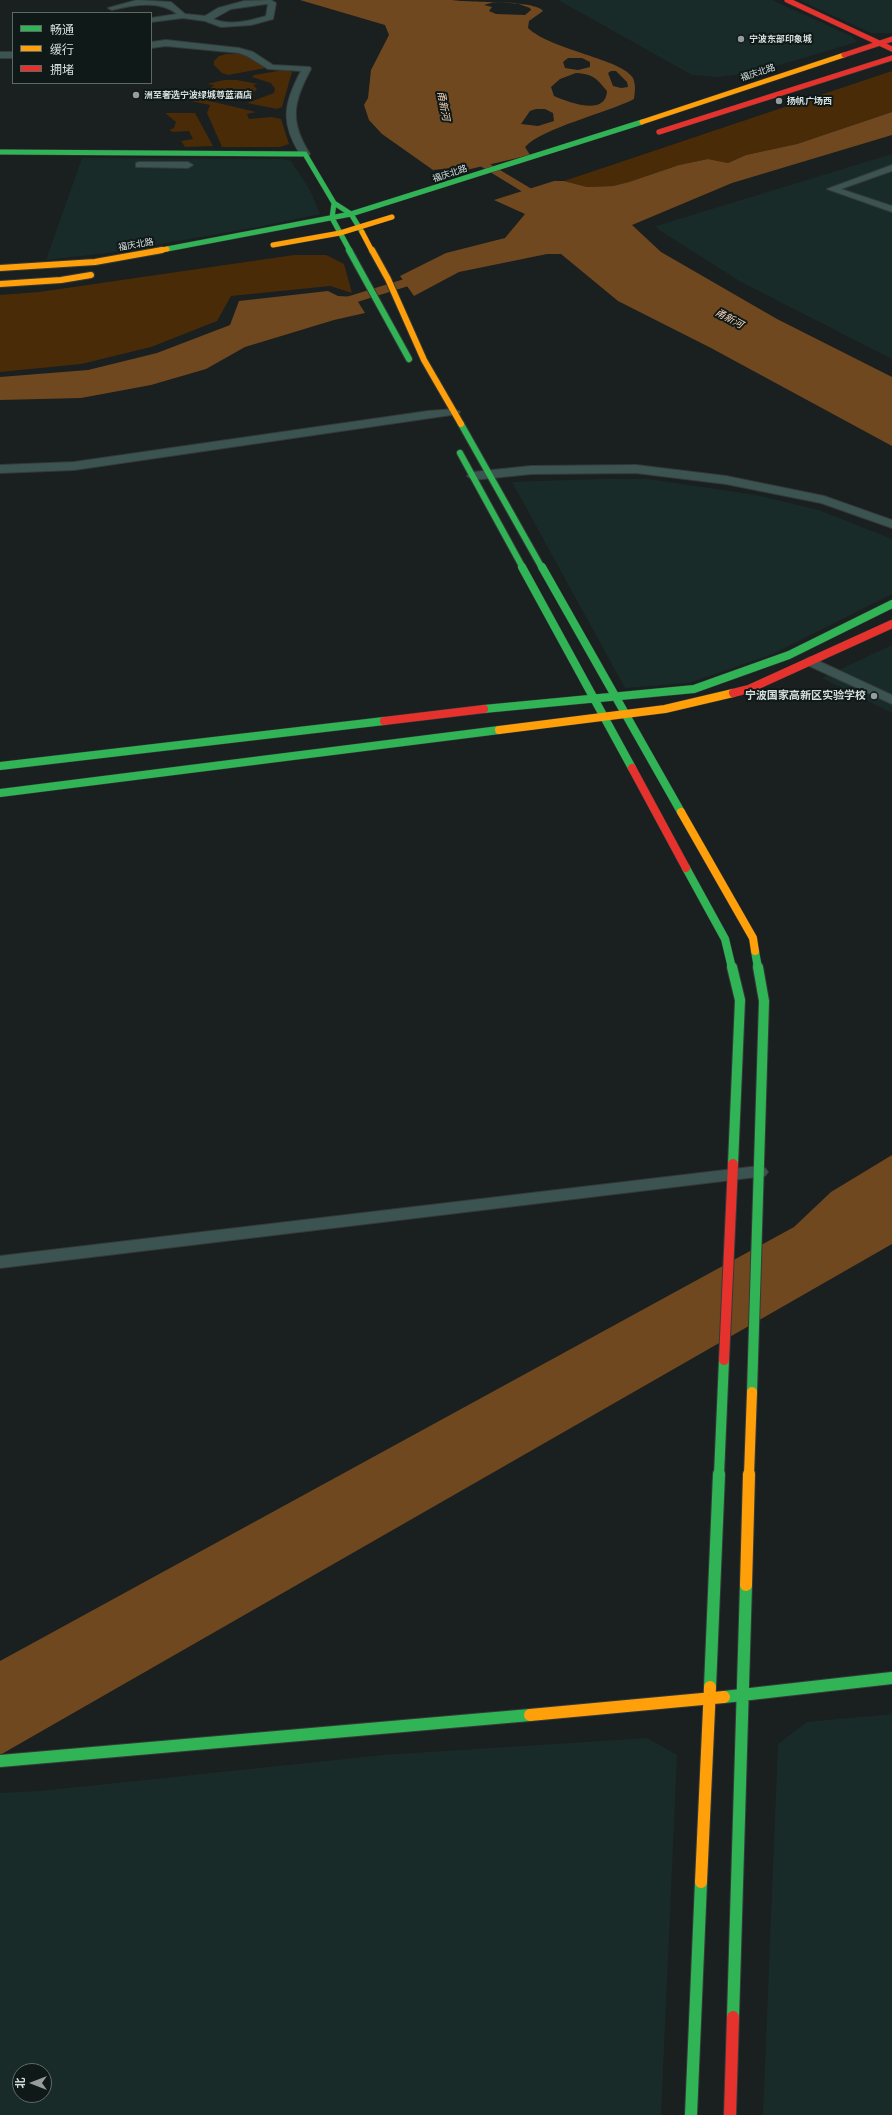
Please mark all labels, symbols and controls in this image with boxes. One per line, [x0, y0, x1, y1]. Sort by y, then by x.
legend [12, 12, 152, 84]
text: 畅通 [50, 23, 74, 37]
marker: 宁波东部印象城 [736, 34, 746, 44]
place label: 宁波东部印象城 [749, 34, 812, 44]
text: 缓行 [50, 43, 74, 57]
street label: 福庆北路 [739, 62, 777, 84]
text: 拥堵 [50, 63, 74, 77]
marker: 洲至奢选宁波绿城尊蓝酒店 [131, 90, 141, 100]
place label: 洲至奢选宁波绿城尊蓝酒店 [144, 90, 252, 100]
water label: 甬新河 [434, 90, 452, 122]
marker: 扬帆广场西 [774, 96, 784, 106]
place label: 扬帆广场西 [787, 96, 832, 106]
street label: 福庆北路 [431, 163, 469, 185]
street label: 福庆北路 [117, 237, 155, 253]
water label: 甬新河 [713, 307, 745, 331]
place label: 宁波国家高新区实验学校 [745, 689, 866, 703]
marker: 宁波国家高新区实验学校 [869, 691, 879, 701]
north arrow [12, 2063, 52, 2103]
text: 北 [14, 2078, 27, 2089]

